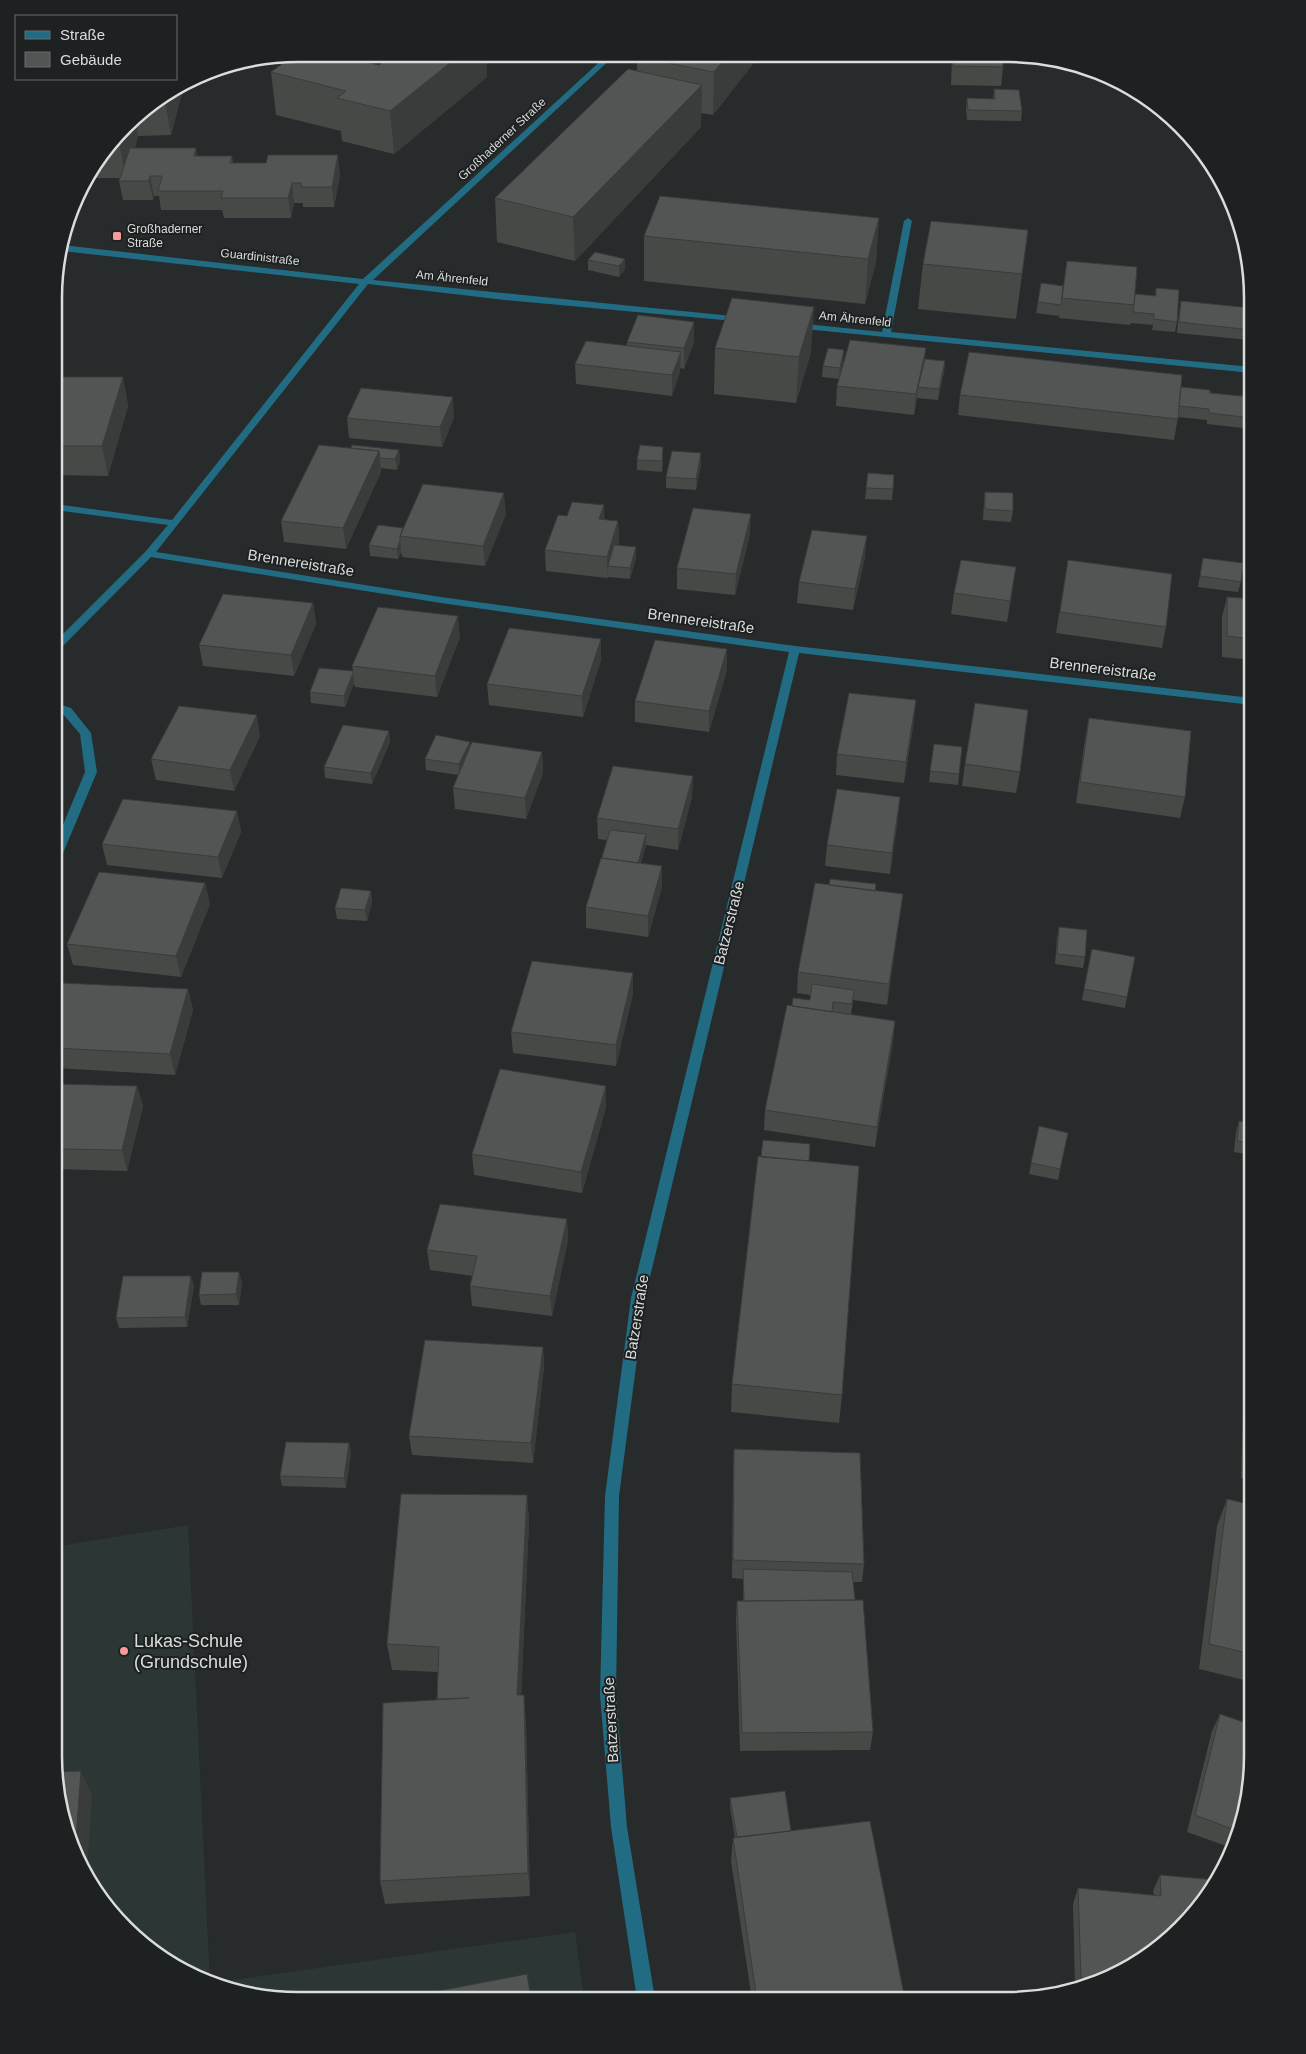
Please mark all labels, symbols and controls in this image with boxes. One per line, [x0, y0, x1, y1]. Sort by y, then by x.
legend [15, 15, 178, 80]
text: Straße [60, 26, 105, 43]
text: Gebäude [60, 51, 122, 68]
street label: Großhaderner Straße [455, 95, 549, 183]
place label: Großhaderner Straße [127, 222, 202, 250]
marker: Großhaderner Straße [111, 230, 123, 242]
street label: Guardinistraße [220, 246, 301, 268]
street label: Am Ährenfeld [415, 267, 489, 289]
street label: Am Ährenfeld [818, 308, 892, 330]
street label: Brennereistraße [247, 546, 356, 579]
street label: Brennereistraße [647, 605, 756, 636]
street label: Brennereistraße [1049, 654, 1157, 683]
street label: Batzerstraße [710, 879, 747, 967]
street label: Batzerstraße [621, 1273, 652, 1361]
place label: Lukas-Schule (Grundschule) [134, 1631, 248, 1672]
marker: Lukas-Schule (Grundschule) [118, 1645, 130, 1657]
street label: Batzerstraße [600, 1677, 621, 1763]

